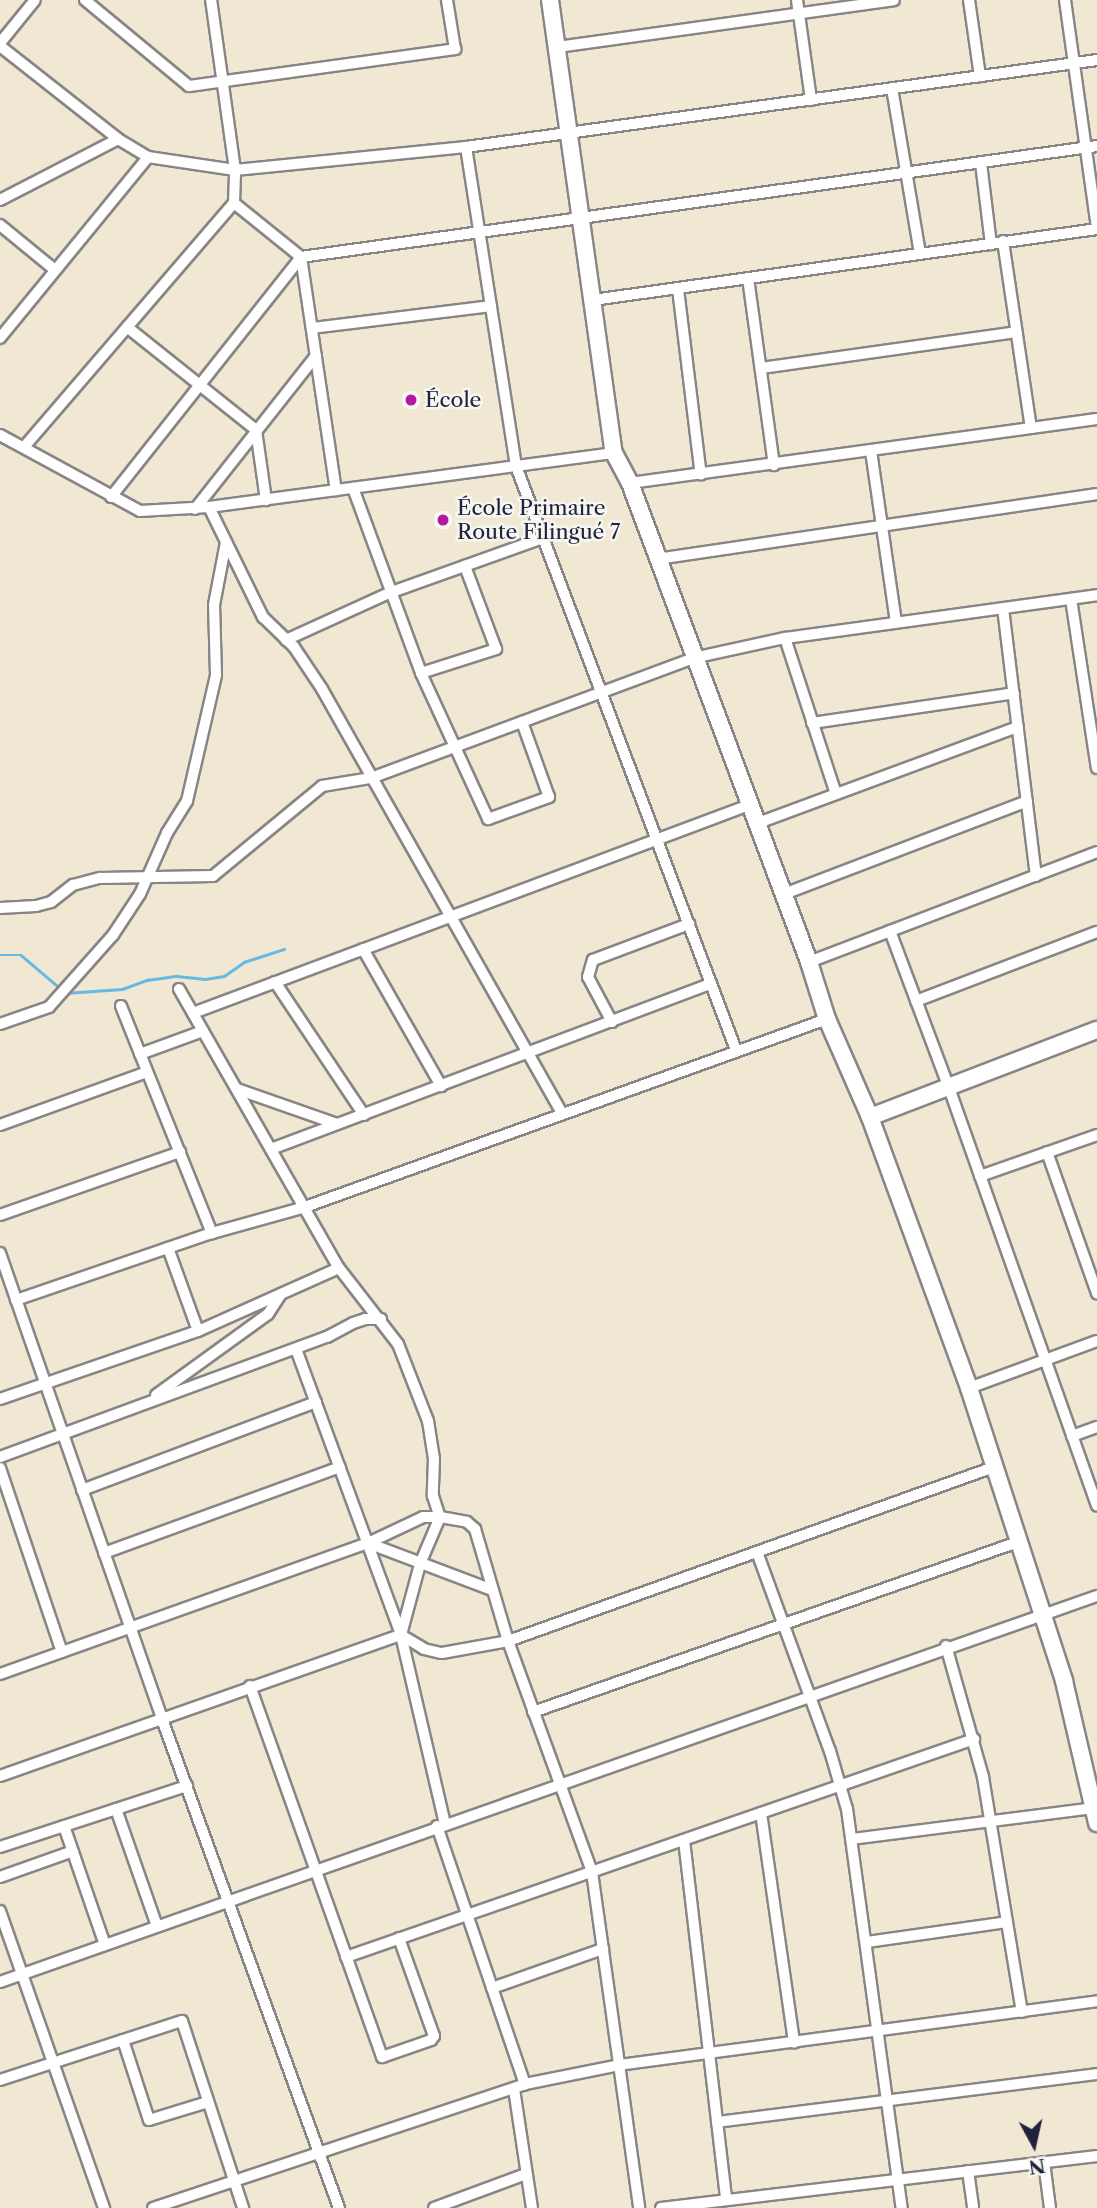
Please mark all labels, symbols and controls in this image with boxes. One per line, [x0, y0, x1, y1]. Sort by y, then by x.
place label: École [425, 387, 481, 413]
marker: École [403, 392, 419, 408]
place label: École Primaire Route Filingué 7 [457, 495, 620, 545]
marker: École Primaire Route Filingué 7 [435, 512, 451, 528]
north arrow [999, 2110, 1069, 2180]
text: N [1027, 2154, 1047, 2179]

